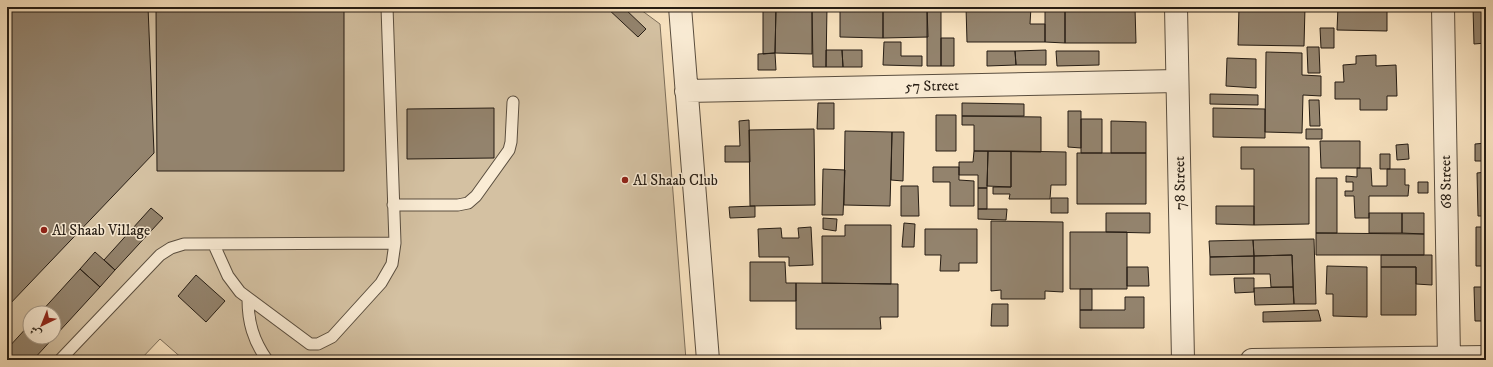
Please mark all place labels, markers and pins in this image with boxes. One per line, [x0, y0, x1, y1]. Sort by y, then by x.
place label: Al Shaab Club [633, 171, 718, 190]
marker: Al Shaab Club [620, 175, 630, 185]
place label: Al Shaab Village [52, 221, 150, 240]
marker: Al Shaab Village [39, 225, 49, 235]

